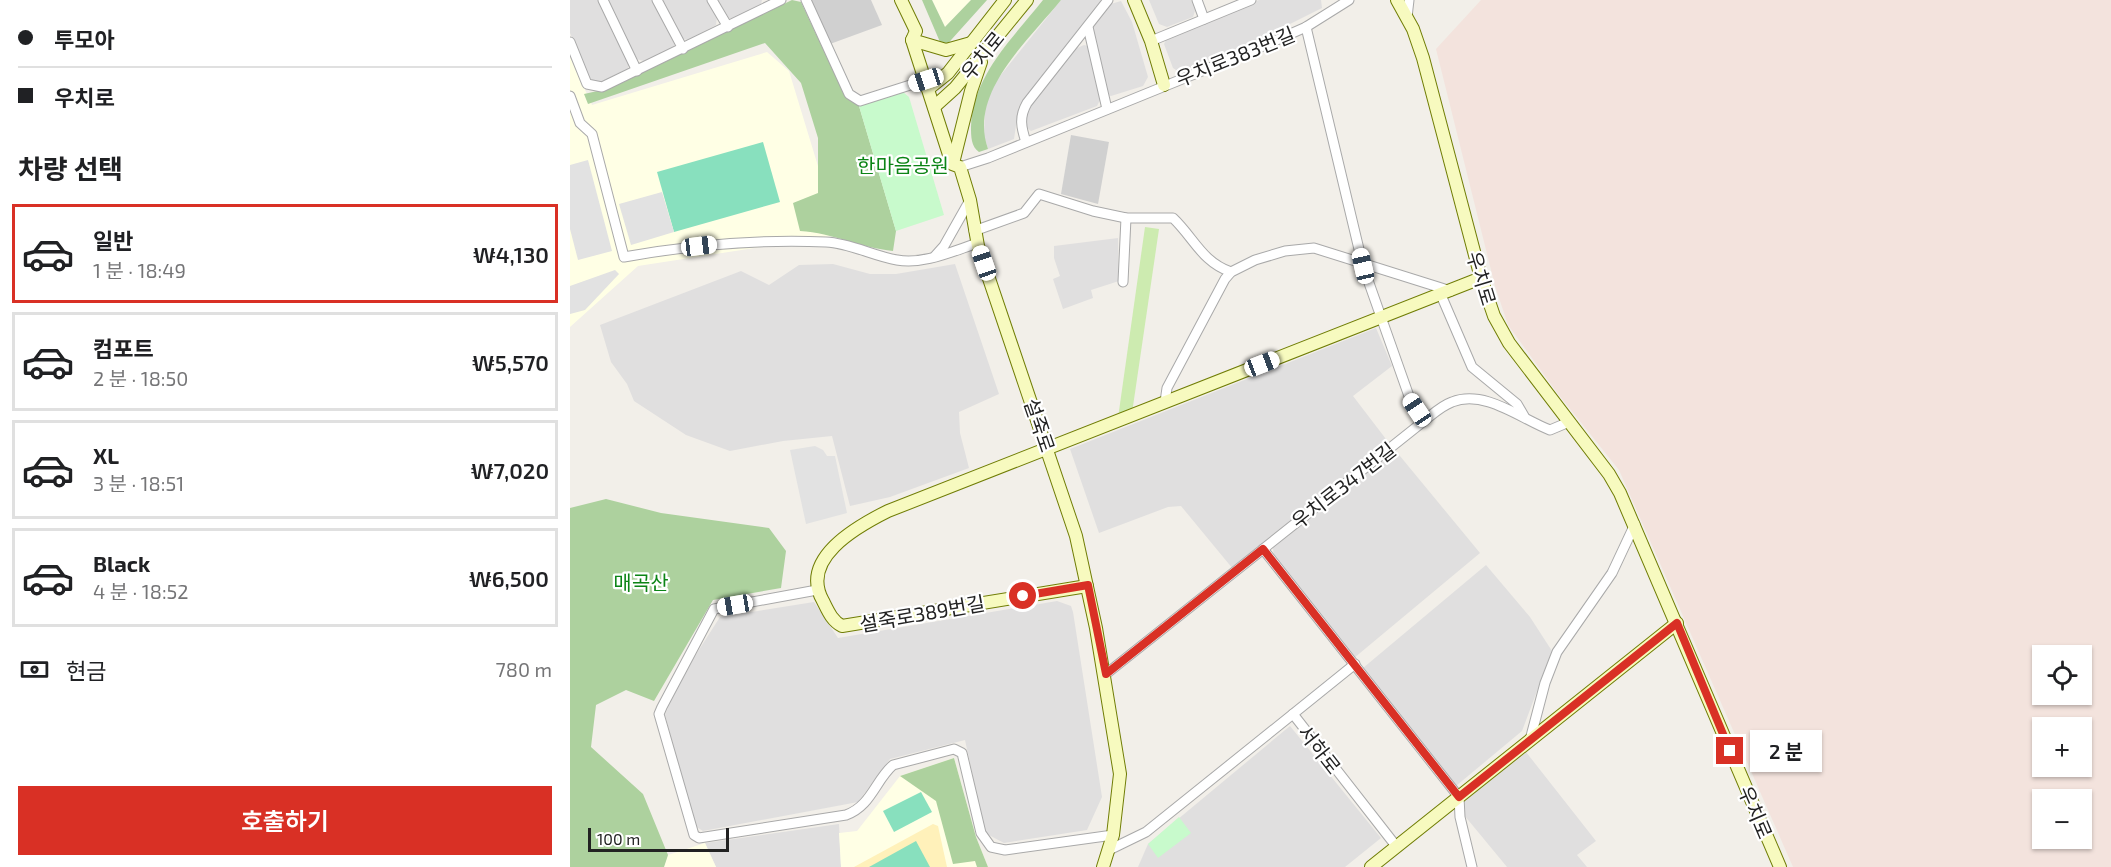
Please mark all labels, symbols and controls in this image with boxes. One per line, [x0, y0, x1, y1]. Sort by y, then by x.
street label: 우치로383번길 [1172, 21, 1298, 91]
text: 투모아 [54, 26, 115, 52]
street label: 우치로 [955, 26, 1009, 84]
car [906, 66, 946, 94]
text: 우치로 [54, 84, 115, 110]
text: 차량 선택 [18, 152, 123, 184]
park label: 한마음공원 [857, 153, 949, 177]
icon: car [21, 227, 75, 281]
text: 일반 [93, 227, 133, 253]
car [680, 235, 718, 257]
text: ₩4,130 [473, 241, 549, 267]
car [970, 243, 998, 283]
car [1350, 246, 1376, 286]
street label: 우치로 [1462, 248, 1502, 308]
text: 1 분 · 18:49 [93, 258, 186, 282]
icon: car [21, 335, 75, 389]
text: 컴포트 [93, 335, 154, 361]
text: ₩5,570 [472, 349, 549, 375]
car [1242, 349, 1282, 379]
text: 2 분 · 18:50 [93, 366, 188, 390]
car [1399, 390, 1435, 430]
street label: 설죽로 [1020, 395, 1060, 455]
street label: 우치로347번길 [1286, 437, 1400, 533]
text: XL [93, 442, 119, 468]
icon: car [21, 443, 75, 497]
text: ₩7,020 [471, 457, 549, 483]
text: 3 분 · 18:51 [93, 471, 184, 495]
text: Black [93, 550, 150, 576]
icon: car [21, 551, 75, 605]
text: ₩6,500 [469, 565, 549, 591]
park label: 매곡산 [613, 570, 669, 594]
text: 4 분 · 18:52 [93, 579, 189, 603]
route start [1009, 582, 1036, 609]
street label: 설죽로389번길 [858, 590, 986, 636]
car [716, 593, 754, 617]
map controls [2032, 645, 2092, 849]
button: locate [2032, 645, 2092, 705]
icon: cash [18, 653, 51, 686]
text: 현금 [66, 657, 106, 683]
text: 780 m [496, 657, 552, 681]
button: + [2032, 717, 2092, 777]
street label: 서하로 [1294, 720, 1346, 778]
callout: 2 분 [1751, 730, 1823, 772]
route end [1716, 737, 1743, 764]
text: 2 분 [1769, 739, 1803, 763]
street label: 우치로 [1734, 782, 1778, 842]
button: 호출하기 [18, 786, 552, 855]
button: − [2032, 789, 2092, 849]
scale bar [588, 825, 729, 852]
text: 100 m [597, 829, 640, 848]

